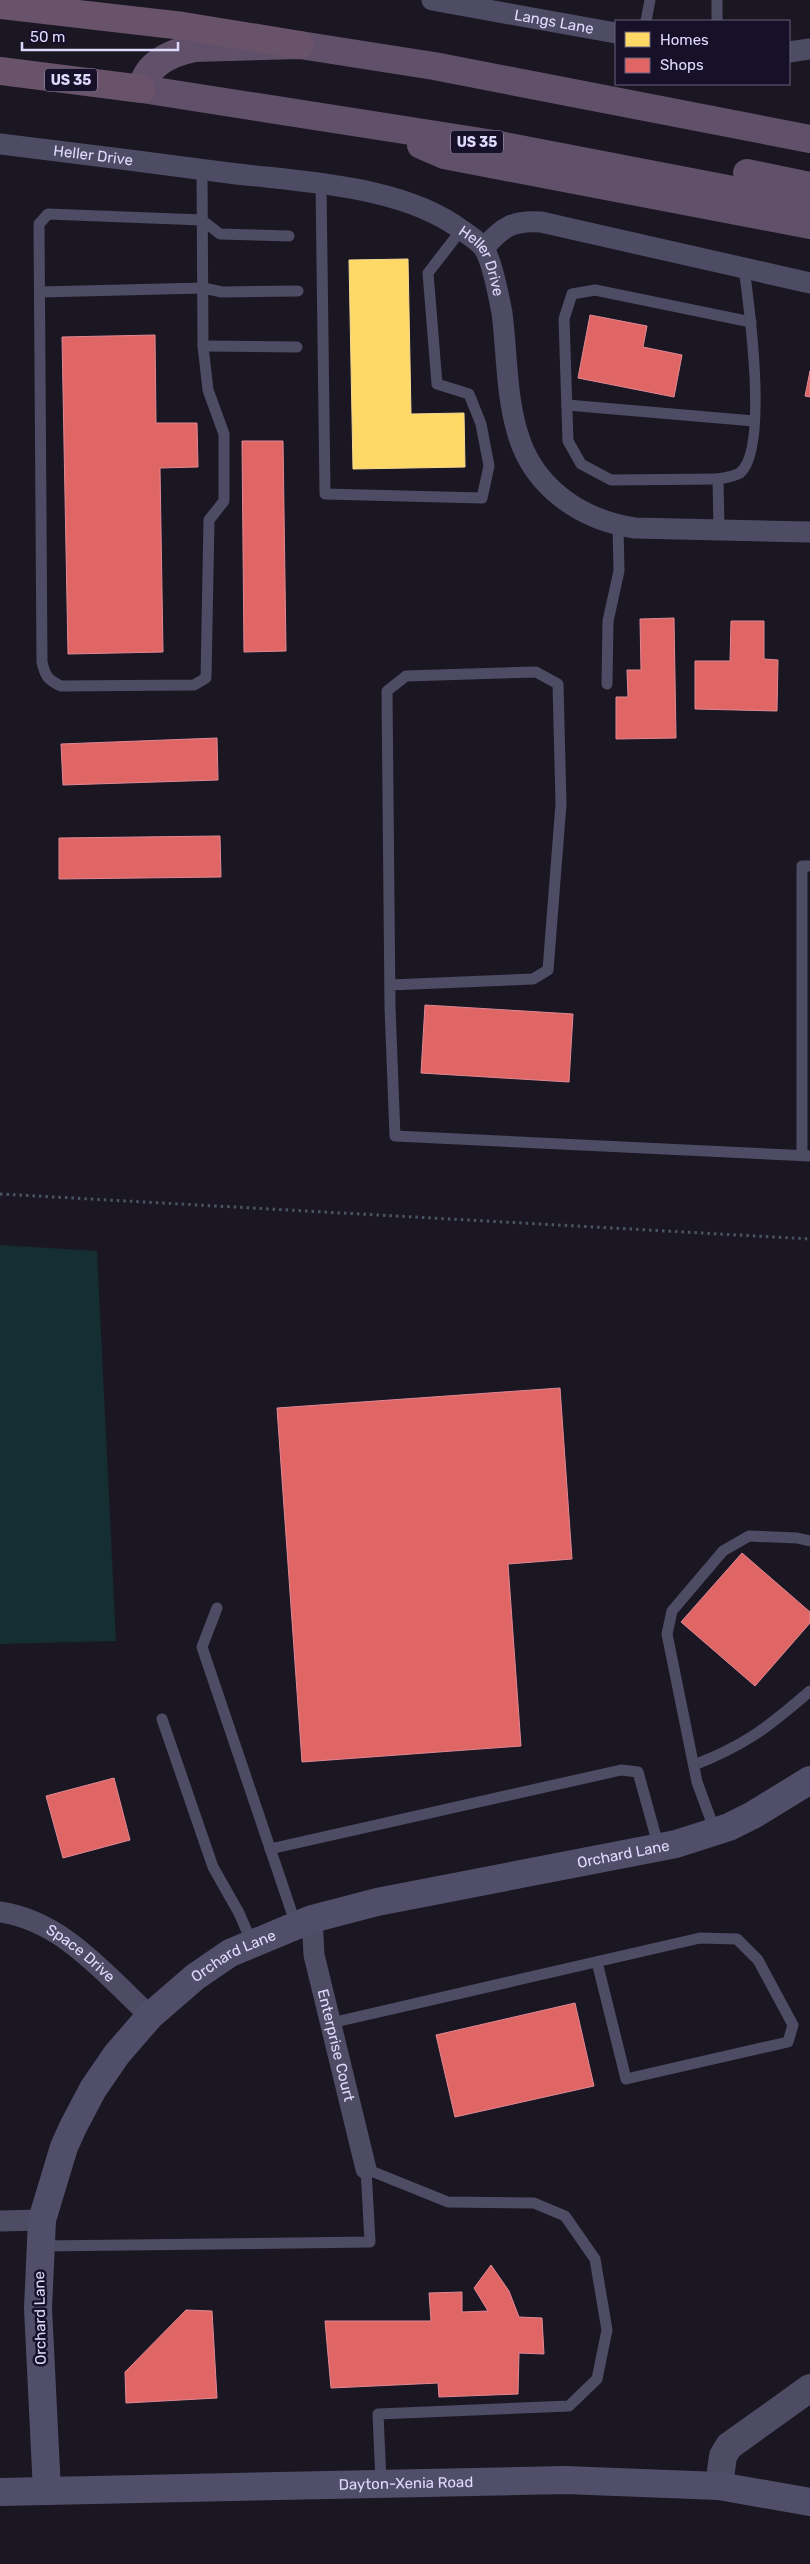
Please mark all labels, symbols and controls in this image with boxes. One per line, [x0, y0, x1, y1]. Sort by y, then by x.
street label: Langs Lane [513, 6, 595, 38]
scale bar [22, 20, 179, 52]
legend [615, 20, 790, 85]
text: 50 m [30, 28, 65, 46]
text: Homes [660, 31, 709, 49]
text: Shops [660, 56, 704, 74]
road number: US 35 [45, 68, 97, 92]
road number: US 35 [451, 130, 503, 154]
street label: Heller Drive [52, 142, 134, 169]
street label: Heller Drive [455, 222, 508, 298]
street label: Orchard Lane [576, 1836, 671, 1872]
street label: Space Drive [43, 1920, 119, 1986]
street label: Orchard Lane [188, 1926, 278, 1986]
street label: Enterprise Court [314, 1987, 358, 2104]
street label: Orchard Lane [30, 2271, 50, 2365]
street label: Dayton-Xenia Road [338, 2473, 473, 2494]

